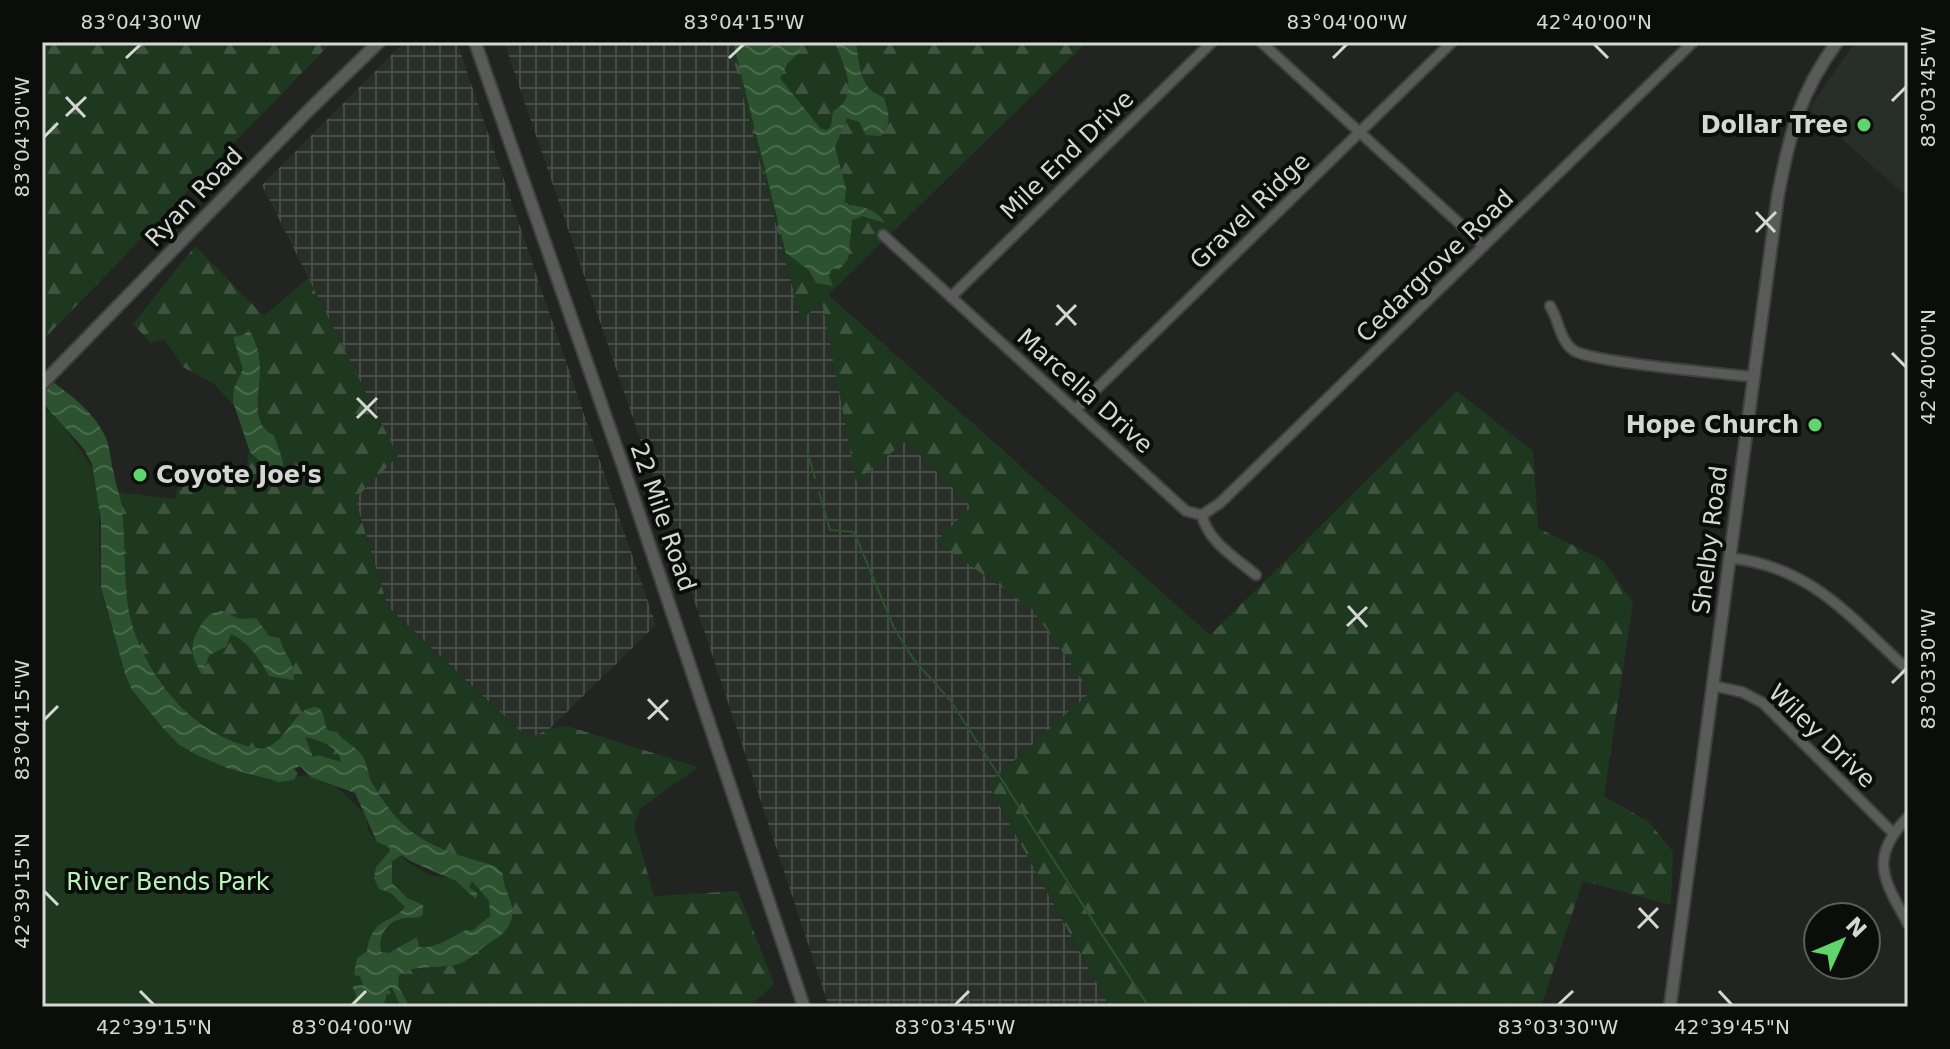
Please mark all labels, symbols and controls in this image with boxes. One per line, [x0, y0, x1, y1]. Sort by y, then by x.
text: 83°04'30"W [81, 10, 202, 34]
text: 83°04'15"W [684, 10, 805, 34]
text: 83°04'00"W [1287, 10, 1408, 34]
text: 42°40'00"N [1536, 10, 1652, 34]
text: 83°03'45"W [1916, 26, 1940, 147]
text: 83°04'30"W [10, 76, 34, 197]
street label: Mile End Drive [995, 85, 1139, 225]
place label: Dollar Tree [1701, 111, 1848, 139]
marker: Dollar Tree [1855, 116, 1873, 134]
street label: Ryan Road [140, 141, 248, 253]
street label: Gravel Ridge [1185, 147, 1315, 275]
street label: Cedargrove Road [1351, 184, 1519, 348]
text: 42°40'00"N [1916, 309, 1940, 425]
street label: Marcella Drive [1012, 323, 1158, 459]
place label: Hope Church [1626, 411, 1799, 439]
marker: Hope Church [1806, 416, 1824, 434]
street label: 22 Mile Road [625, 439, 701, 595]
place label: Coyote Joe's [156, 461, 322, 489]
street label: Shelby Road [1687, 464, 1733, 616]
marker: Coyote Joe's [131, 466, 149, 484]
text: 83°03'30"W [1916, 608, 1940, 729]
text: 83°04'15"W [10, 659, 34, 780]
street label: Wiley Drive [1763, 678, 1881, 794]
text: 42°39'15"N [10, 833, 34, 949]
park label: River Bends Park [66, 868, 270, 896]
north arrow [1802, 901, 1882, 981]
text: N [1841, 912, 1871, 943]
text: 42°39'15"N [96, 1015, 212, 1039]
text: 83°04'00"W [292, 1015, 413, 1039]
text: 83°03'45"W [895, 1015, 1016, 1039]
text: 83°03'30"W [1498, 1015, 1619, 1039]
text: 42°39'45"N [1674, 1015, 1790, 1039]

